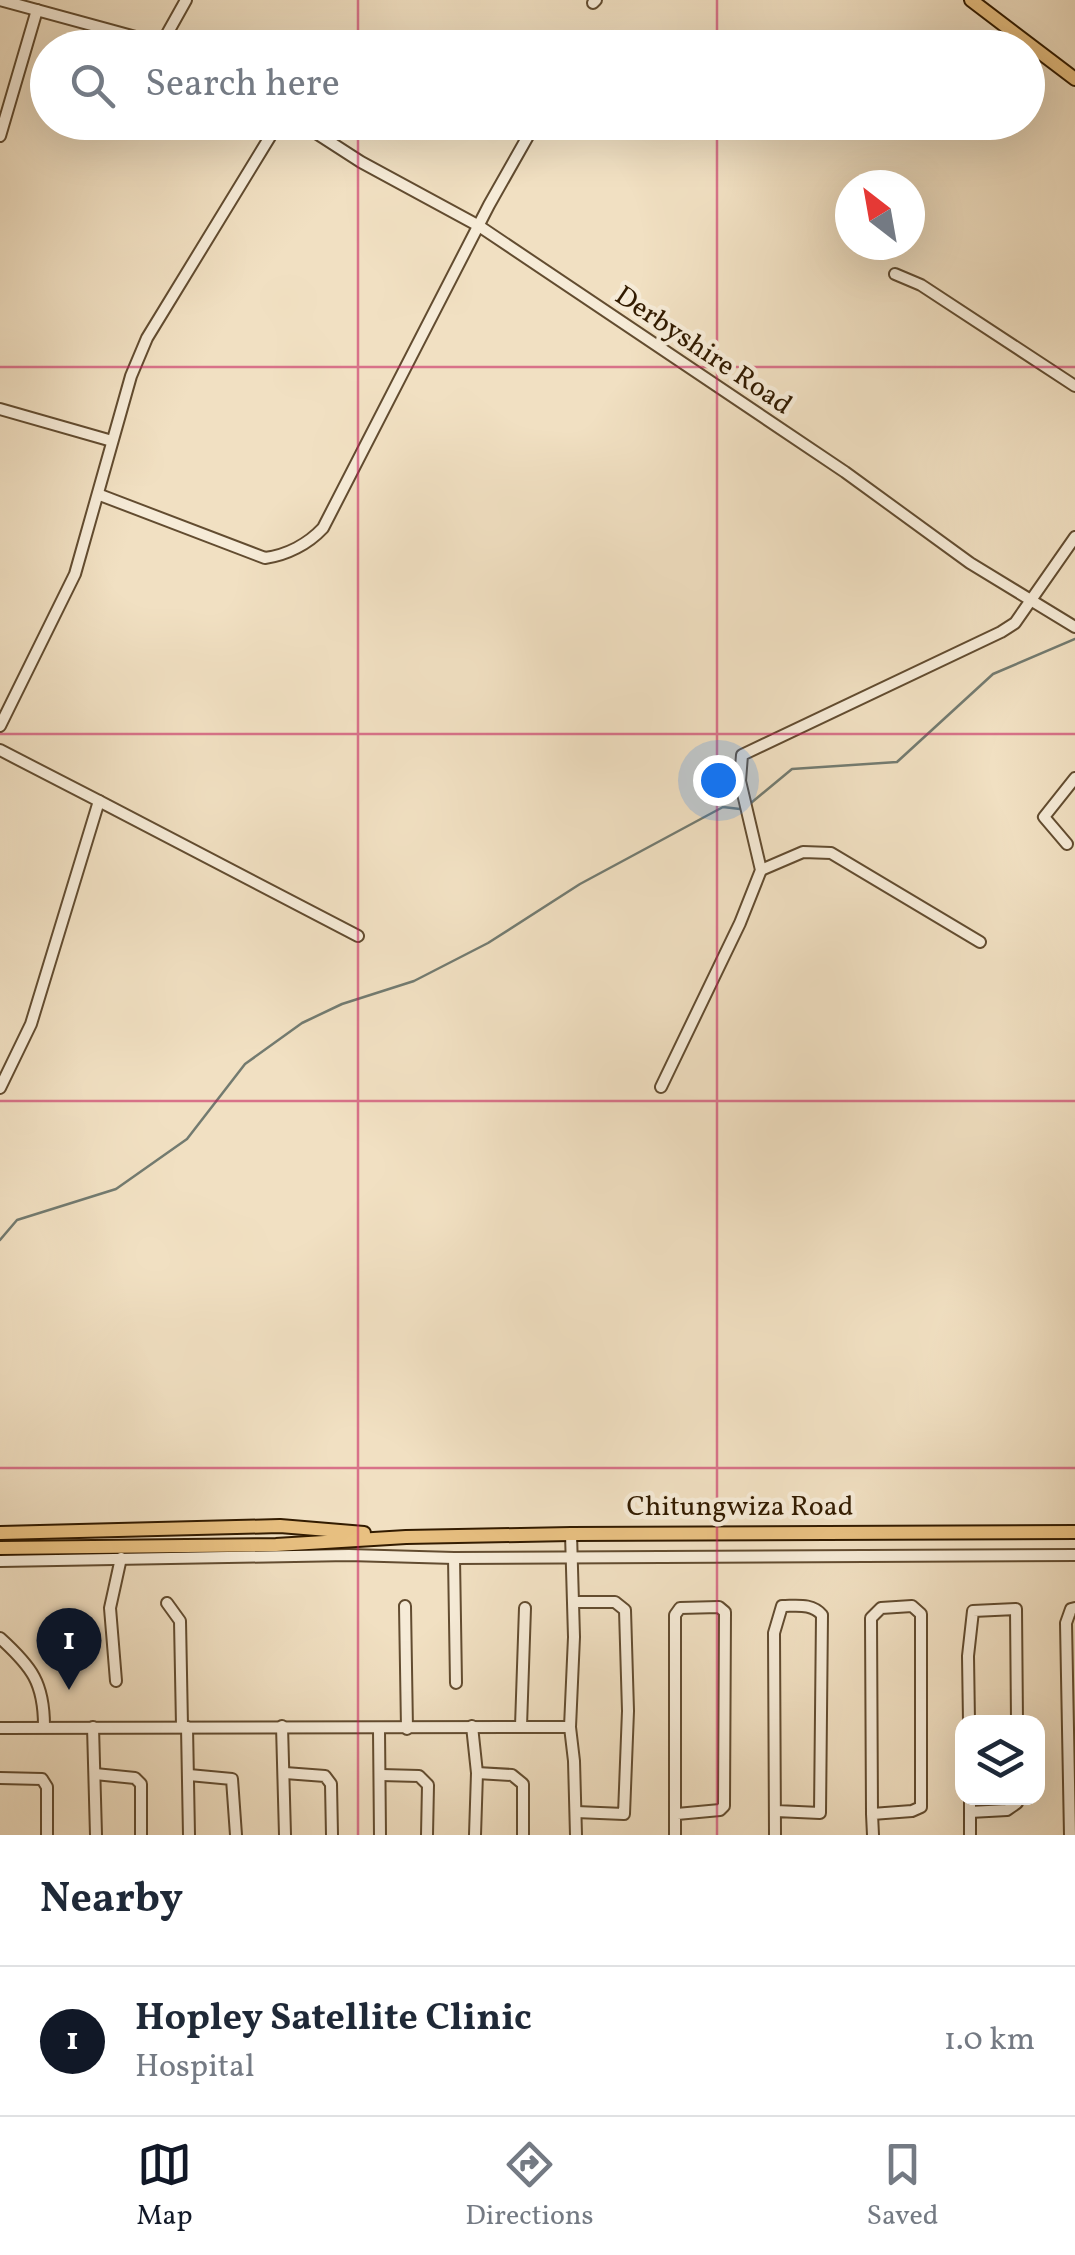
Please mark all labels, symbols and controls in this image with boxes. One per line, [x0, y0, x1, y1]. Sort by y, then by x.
search box [30, 30, 1045, 140]
icon: search [65, 58, 120, 113]
text: Search here [145, 59, 340, 112]
north arrow [835, 170, 925, 260]
street label: Derbyshire Road [606, 277, 800, 425]
your location [693, 755, 744, 806]
street label: Chitungwiza Road [627, 1488, 853, 1527]
pin: 1 [36, 1608, 102, 1690]
map controls [955, 1715, 1045, 1805]
button: layers [955, 1715, 1045, 1805]
text: Nearby [40, 1871, 183, 1930]
text: Hopley Satellite Clinic [135, 1993, 532, 2046]
text: 1 [66, 2019, 79, 2063]
text: 1.0 km [944, 2019, 1035, 2063]
text: Hospital [135, 2046, 255, 2090]
tab: Map [136, 2137, 192, 2236]
tab: Directions [465, 2137, 594, 2236]
tab: Saved [866, 2137, 939, 2236]

